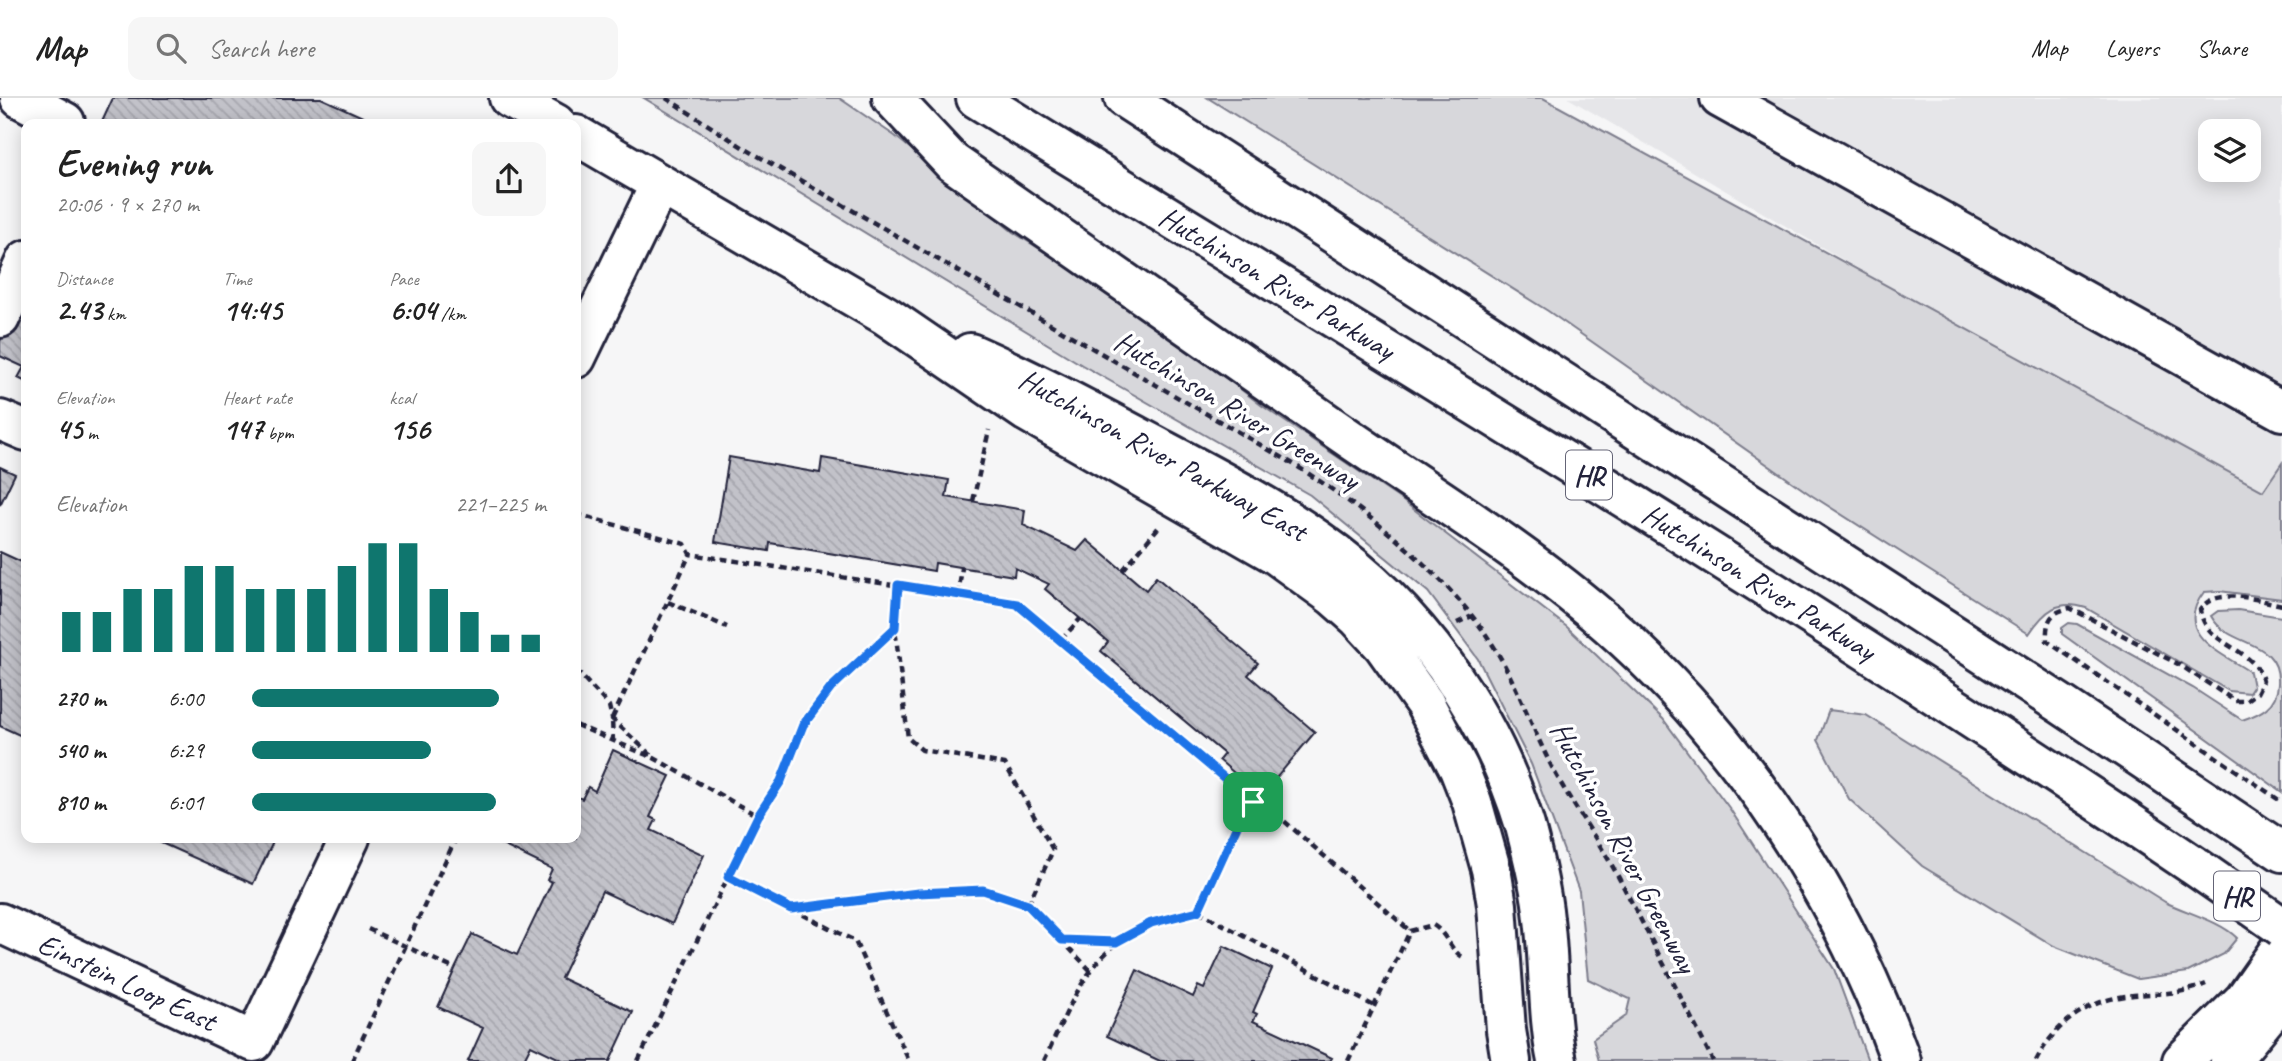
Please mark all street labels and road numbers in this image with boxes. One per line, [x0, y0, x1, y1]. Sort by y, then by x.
street label: Hutchinson River Parkway [1152, 198, 1404, 370]
street label: Hutchinson River Greenway [1108, 322, 1369, 500]
street label: Hutchinson River Parkway East [1012, 360, 1316, 551]
road number: HR [1566, 450, 1612, 500]
street label: Hutchinson River Parkway [1635, 495, 1885, 671]
street label: Hutchinson River Greenway [1542, 715, 1708, 982]
road number: HR [2214, 872, 2260, 920]
street label: Einstein Loop East [32, 924, 225, 1041]

